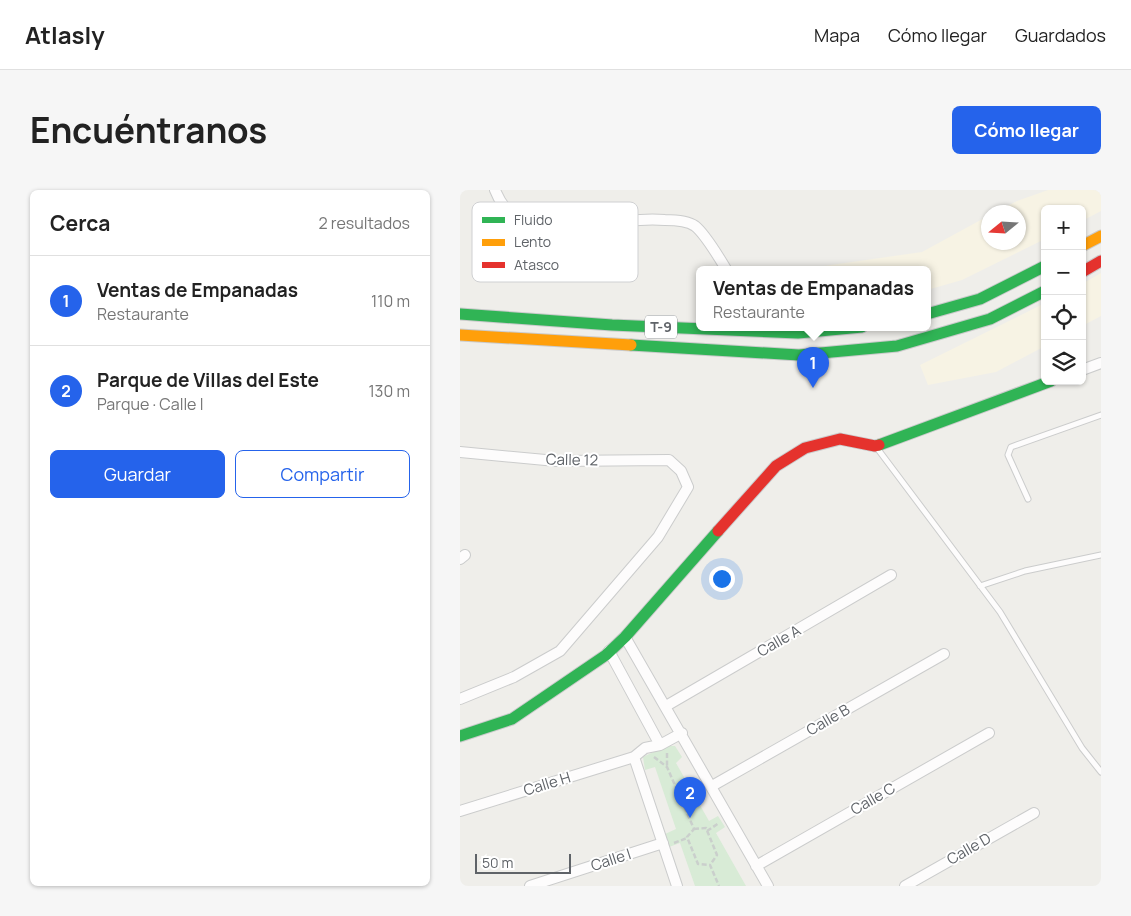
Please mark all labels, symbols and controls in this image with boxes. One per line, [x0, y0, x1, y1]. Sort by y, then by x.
text: Atlasly [25, 18, 105, 51]
text: Mapa [814, 23, 860, 47]
text: Cómo llegar [888, 23, 987, 47]
text: Guardados [1015, 23, 1106, 47]
text: Encuéntranos [30, 106, 267, 154]
button: Cómo llegar [952, 106, 1101, 154]
legend [472, 202, 638, 282]
north arrow [981, 205, 1026, 250]
map controls [1041, 205, 1086, 385]
button: + [1041, 205, 1086, 250]
text: Cerca [50, 209, 110, 237]
text: Fluido [514, 210, 552, 229]
text: 2 resultados [319, 212, 410, 234]
text: Lento [514, 232, 551, 251]
button: − [1041, 250, 1086, 295]
text: Atasco [514, 255, 559, 274]
popup [696, 266, 931, 331]
text: Ventas de Empanadas [713, 275, 914, 301]
text: Ventas de Empanadas [97, 277, 298, 303]
text: 1 [62, 290, 70, 312]
text: 110 m [371, 290, 410, 312]
button: locate [1041, 295, 1086, 340]
text: Restaurante [713, 301, 805, 323]
text: Restaurante [97, 303, 189, 325]
road number: T-9 [645, 315, 677, 338]
button: layers [1041, 340, 1086, 385]
pin: 1 [797, 347, 829, 388]
text: Parque de Villas del Este [97, 367, 319, 393]
text: 2 [61, 380, 71, 402]
text: 130 m [368, 380, 410, 402]
text: Parque · Calle I [97, 393, 203, 415]
street label: Calle 12 [546, 449, 598, 470]
button: Guardar [50, 450, 225, 498]
button: Compartir [235, 450, 410, 498]
your location [709, 566, 735, 592]
street label: Calle A [753, 619, 805, 661]
street label: Calle B [802, 699, 853, 740]
street label: Calle H [521, 766, 573, 801]
pin: 2 [674, 777, 706, 818]
street label: Calle C [846, 777, 899, 820]
street label: Calle D [943, 827, 995, 870]
street label: Calle I [588, 843, 634, 876]
scale bar [475, 851, 571, 874]
text: 50 m [482, 853, 513, 872]

